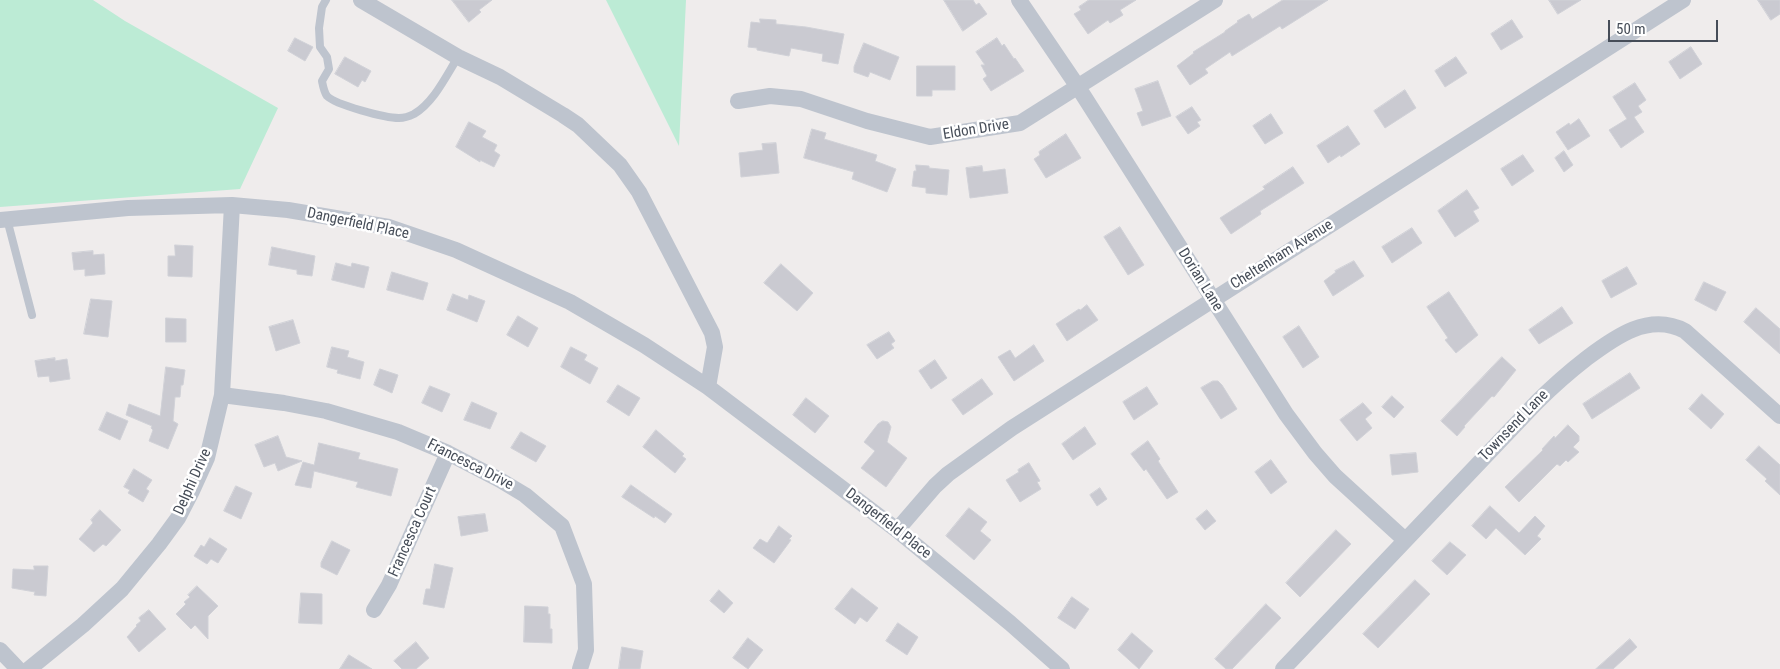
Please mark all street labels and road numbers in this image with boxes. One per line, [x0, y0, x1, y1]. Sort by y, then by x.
street label: Eldon Drive [942, 116, 1010, 144]
street label: Dangerfield Place [305, 204, 411, 244]
street label: Cheltenham Avenue [1227, 216, 1337, 294]
street label: Dorian Lane [1174, 245, 1226, 315]
street label: Townsend Lane [1475, 387, 1553, 465]
street label: Francesca Drive [424, 436, 516, 494]
street label: Delphi Drive [170, 446, 216, 518]
street label: Francesca Court [385, 484, 441, 580]
street label: Dangerfield Place [842, 485, 934, 563]

